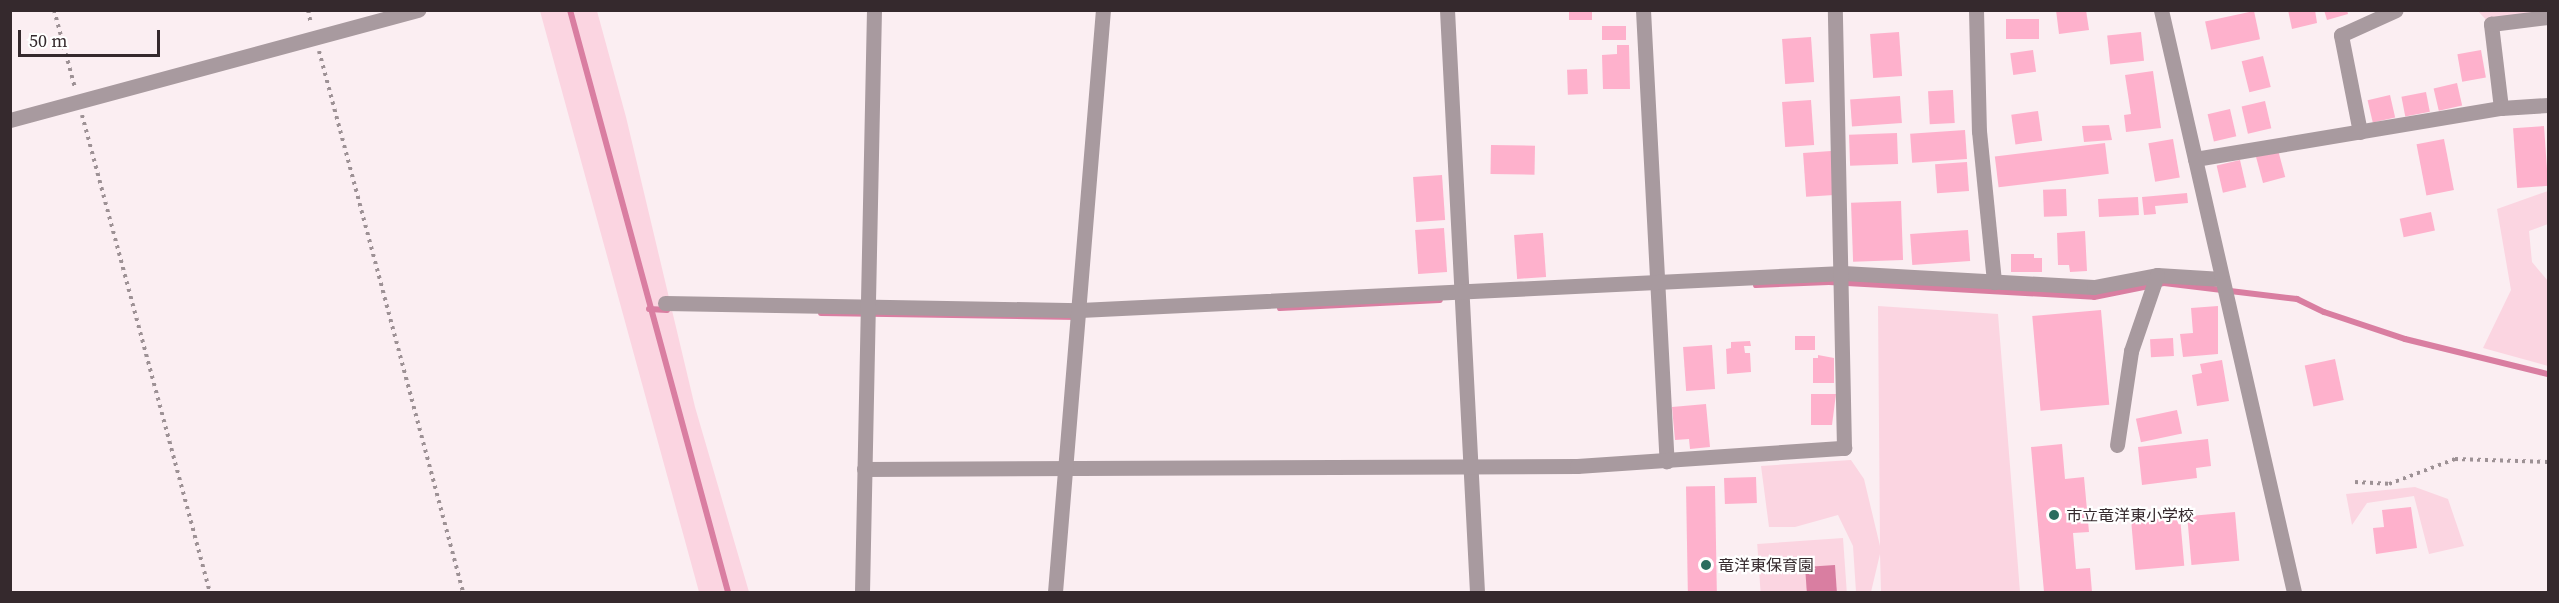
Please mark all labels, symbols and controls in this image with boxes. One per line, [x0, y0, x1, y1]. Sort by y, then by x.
scale bar [21, 18, 164, 56]
text: 50 m [29, 28, 67, 53]
place label: 市立竜洋東小学校 [2066, 505, 2194, 525]
marker: 市立竜洋東小学校 [2047, 508, 2061, 522]
place label: 竜洋東保育園 [1718, 555, 1814, 575]
marker: 竜洋東保育園 [1699, 558, 1713, 572]

